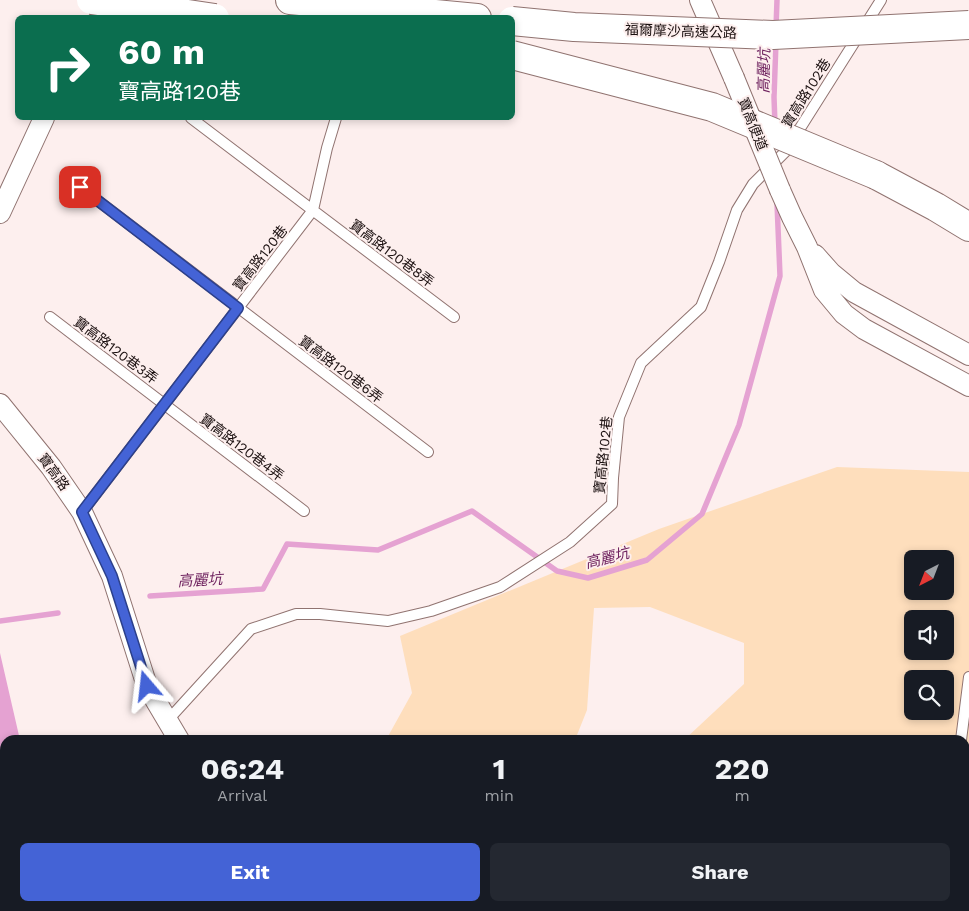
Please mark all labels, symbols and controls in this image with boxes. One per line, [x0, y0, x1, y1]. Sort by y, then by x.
street label: 福爾摩沙高速公路 [625, 21, 737, 41]
text: 60 m [118, 31, 205, 73]
icon: right [35, 35, 100, 100]
water label: 高麗坑 [755, 46, 773, 94]
street label: 寶高路102巷 [778, 56, 834, 130]
text: 寶高路120巷 [118, 79, 241, 104]
street label: 寶高便道 [735, 95, 771, 153]
pin [59, 166, 101, 208]
icon: arrive [66, 173, 94, 201]
street label: 寶高路120巷8弄 [347, 216, 437, 290]
street label: 寶高路120巷 [230, 222, 290, 294]
street label: 寶高路120巷3弄 [71, 313, 161, 387]
street label: 寶高路120巷6弄 [296, 332, 386, 406]
street label: 寶高路120巷4弄 [197, 410, 287, 484]
street label: 寶高路102巷 [591, 415, 615, 495]
street label: 寶高路 [35, 450, 73, 494]
water label: 高麗坑 [583, 543, 633, 572]
north arrow [904, 550, 954, 600]
map controls [904, 550, 954, 720]
water label: 高麗坑 [177, 570, 225, 590]
button: sound [904, 610, 954, 660]
position arrow [120, 659, 172, 711]
button: search [904, 670, 954, 720]
text: 06:24 [200, 751, 284, 786]
text: 1 [493, 751, 506, 786]
text: 220 [714, 751, 770, 786]
text: Arrival [217, 786, 267, 805]
text: min [485, 786, 514, 805]
text: m [734, 786, 750, 805]
button: Exit [20, 843, 480, 901]
button: Share [490, 843, 950, 901]

